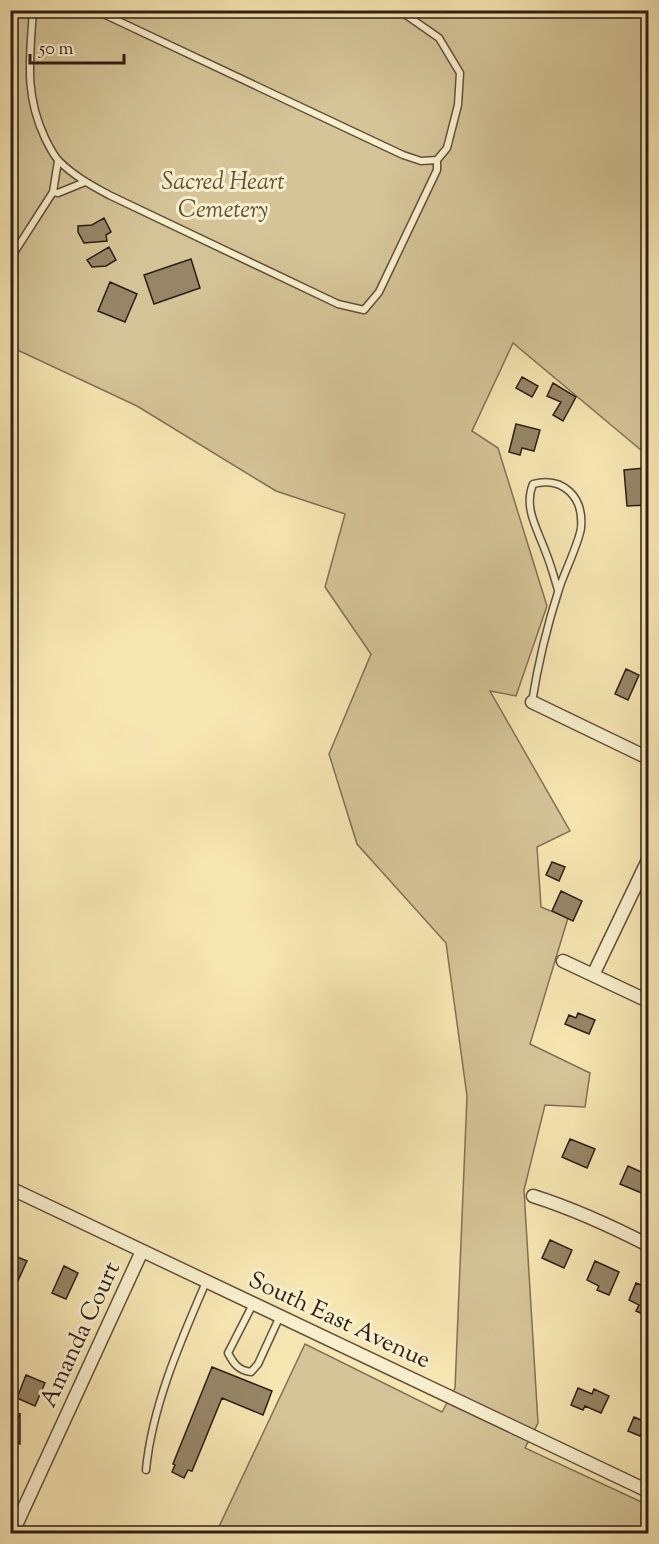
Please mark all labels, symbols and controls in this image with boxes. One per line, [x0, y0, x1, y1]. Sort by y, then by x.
scale bar [30, 27, 124, 65]
text: 50 m [38, 37, 74, 63]
park label: Sacred Heart Cemetery [161, 166, 285, 228]
street label: Amanda Court [32, 1257, 130, 1413]
street label: South East Avenue [242, 1264, 436, 1378]

